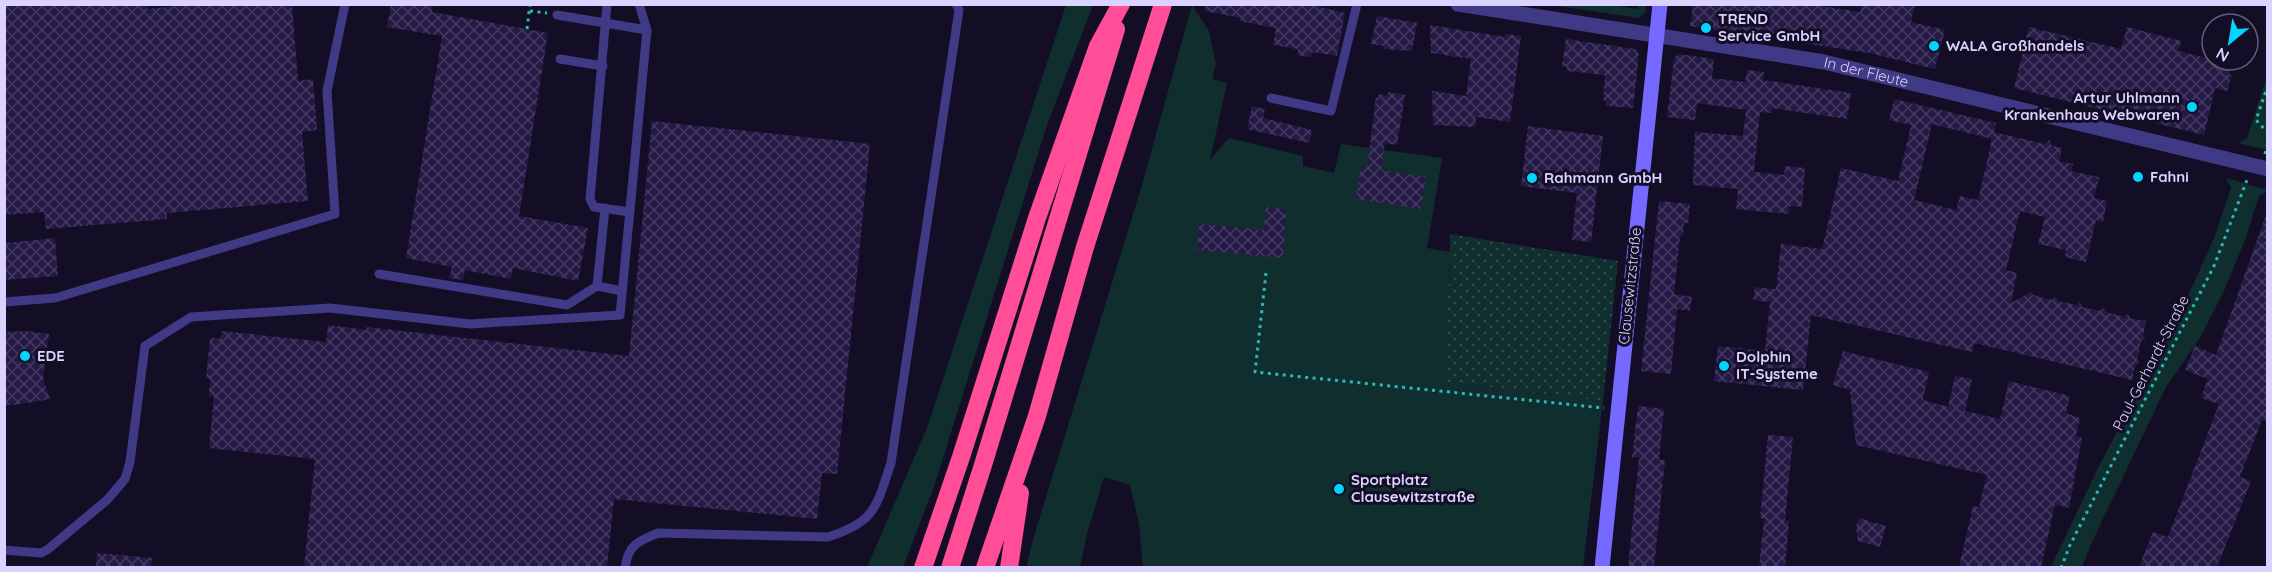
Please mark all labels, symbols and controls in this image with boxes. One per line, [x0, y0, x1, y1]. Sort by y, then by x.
place label: TREND Service GmbH [1718, 9, 1820, 45]
north arrow [2200, 12, 2260, 72]
marker: TREND Service GmbH [1699, 21, 1713, 35]
place label: WALA Großhandels [1946, 36, 2084, 55]
marker: WALA Großhandels [1927, 39, 1941, 53]
text: N [2212, 43, 2233, 67]
street label: In der Fleute [1822, 52, 1911, 91]
place label: Artur Uhlmann Krankenhaus Webwaren [2004, 88, 2180, 124]
marker: Artur Uhlmann Krankenhaus Webwaren [2185, 100, 2199, 114]
place label: Fahni [2150, 167, 2189, 186]
place label: Rahmann GmbH [1544, 168, 1662, 187]
marker: Fahni [2131, 170, 2145, 184]
marker: Rahmann GmbH [1525, 171, 1539, 185]
street label: Clausewitzstraße [1614, 227, 1645, 345]
street label: Paul-Gerhardt-Straße [2108, 292, 2193, 434]
place label: EDE [37, 346, 65, 365]
place label: Dolphin IT-Systeme [1736, 347, 1818, 383]
marker: EDE [18, 349, 32, 363]
marker: Dolphin IT-Systeme [1717, 359, 1731, 373]
place label: Sportplatz Clausewitzstraße [1351, 470, 1475, 506]
marker: Sportplatz Clausewitzstraße [1332, 482, 1346, 496]

